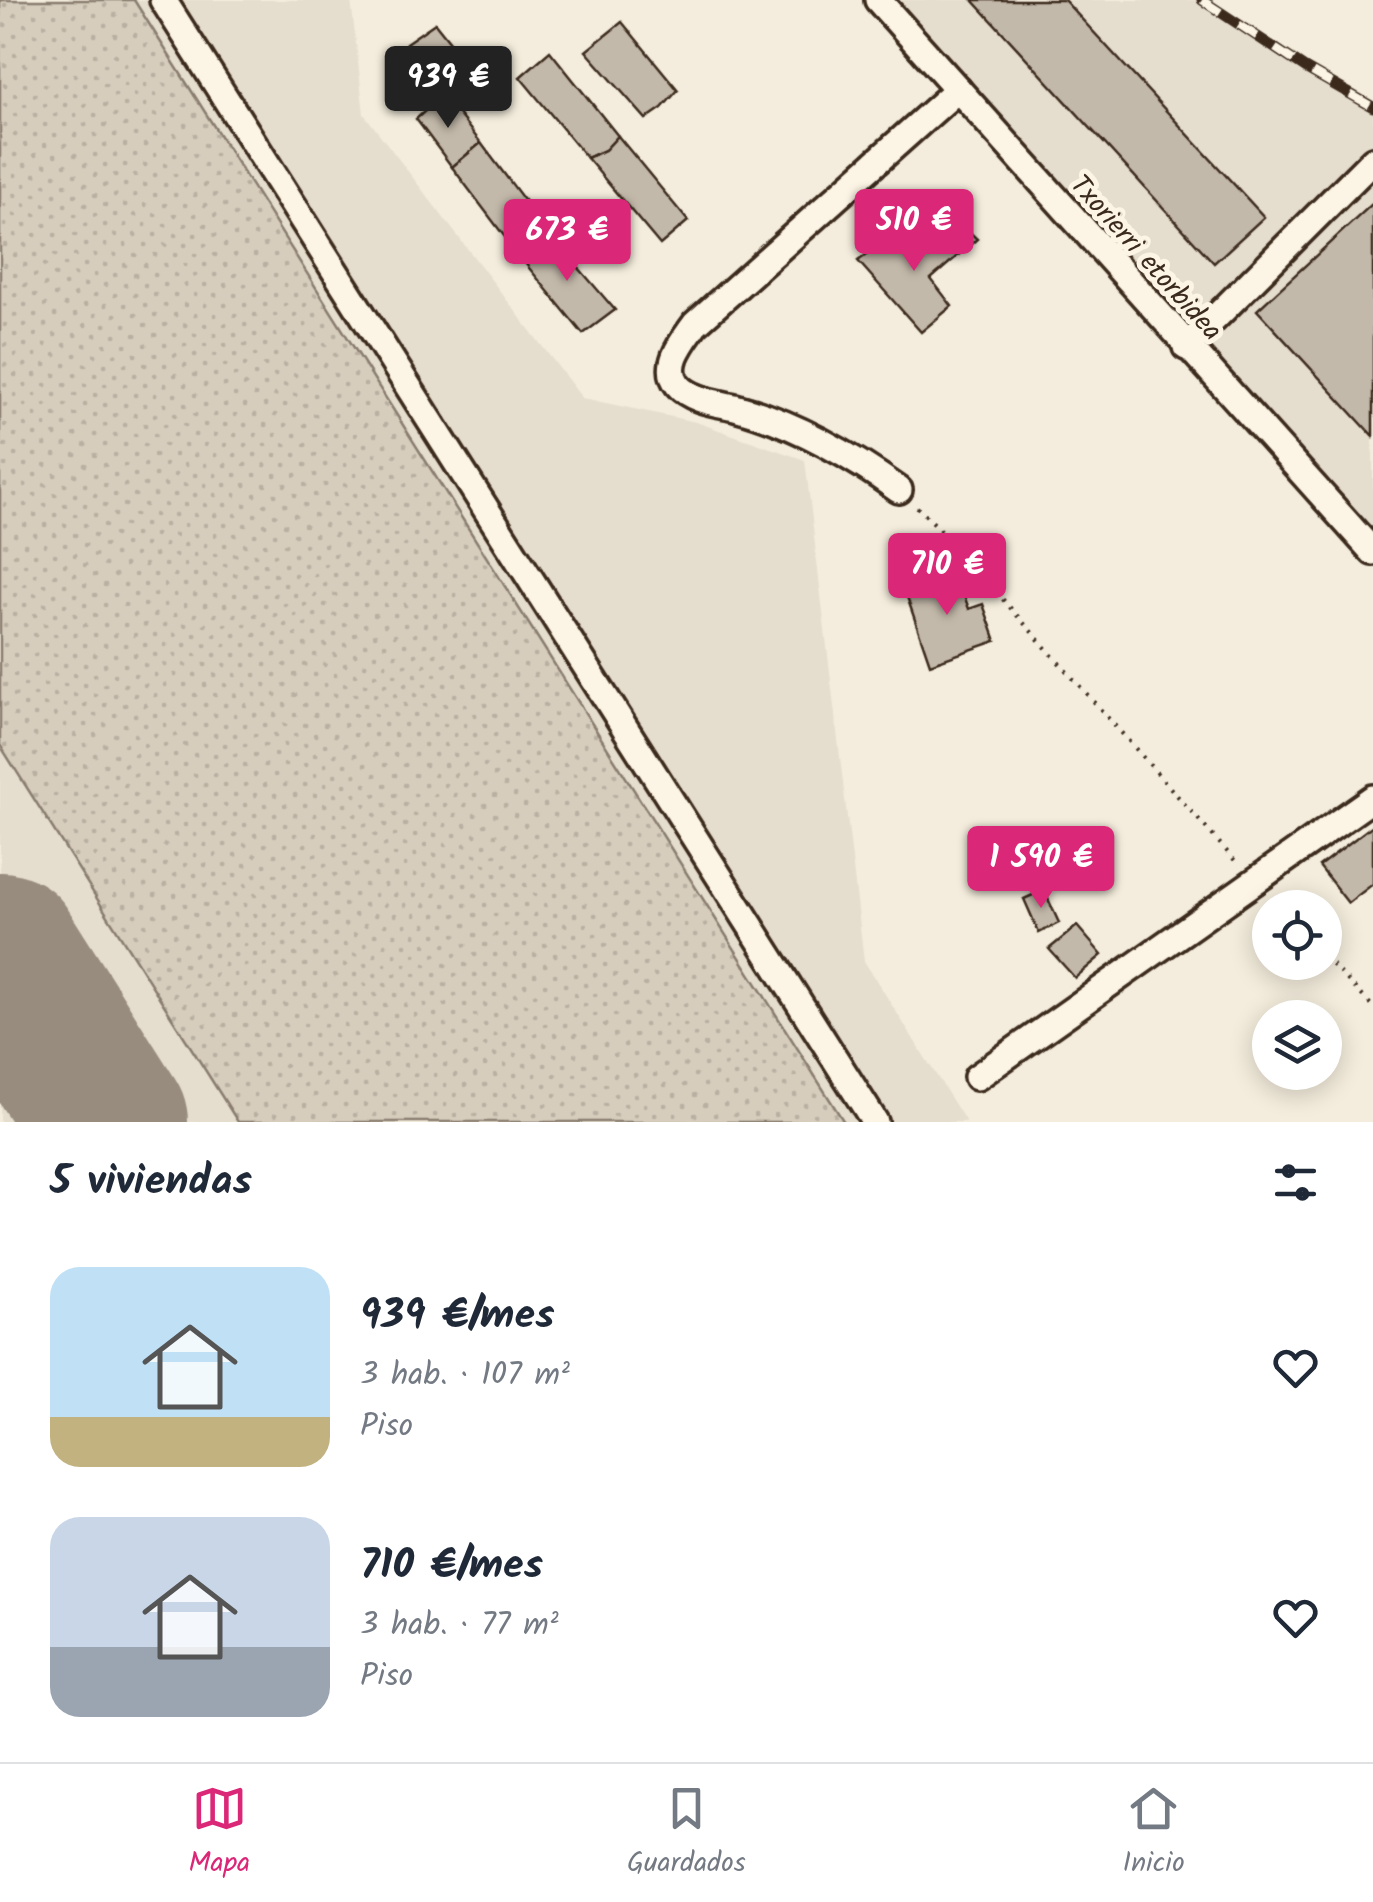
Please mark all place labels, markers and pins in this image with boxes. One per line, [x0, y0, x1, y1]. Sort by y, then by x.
pin: 939 € [378, 46, 518, 131]
pin: 510 € [844, 189, 984, 274]
pin: 673 € [497, 199, 637, 284]
pin: 710 € [877, 533, 1017, 618]
pin: 1 590 € [949, 826, 1133, 911]

